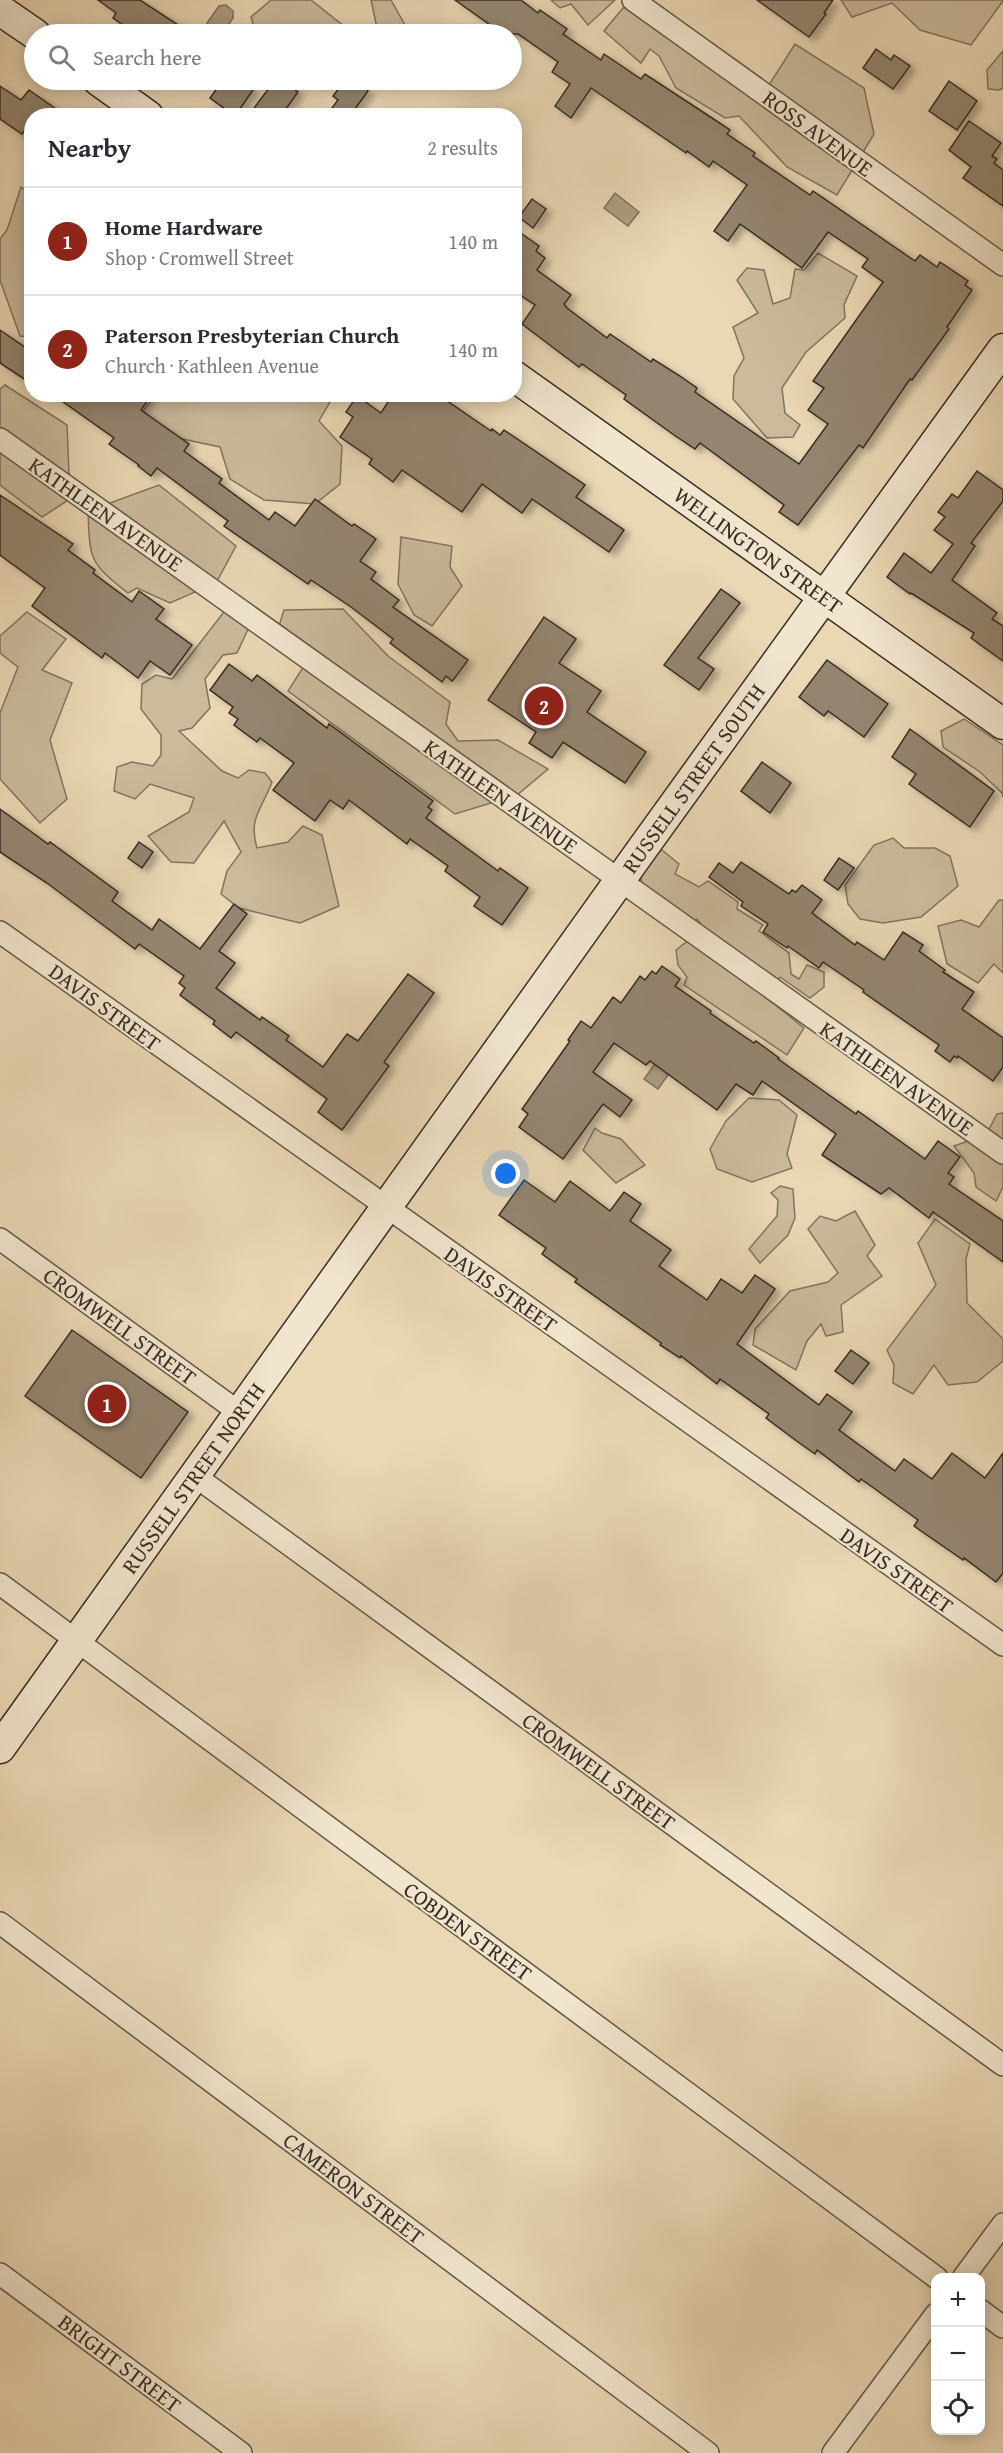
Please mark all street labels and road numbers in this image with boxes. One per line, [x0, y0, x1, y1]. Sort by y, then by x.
street label: ROSS AVENUE [756, 82, 880, 184]
street label: KATHLEEN AVENUE [22, 449, 190, 579]
street label: WELLINGTON STREET [667, 479, 850, 621]
street label: RUSSELL STREET SOUTH [614, 677, 773, 880]
street label: KATHLEEN AVENUE [417, 731, 585, 861]
street label: DAVIS STREET [42, 955, 168, 1059]
street label: KATHLEEN AVENUE [813, 1013, 981, 1143]
street label: DAVIS STREET [438, 1238, 564, 1340]
street label: CROMWELL STREET [37, 1259, 203, 1393]
street label: RUSSELL STREET NORTH [114, 1376, 272, 1580]
street label: DAVIS STREET [834, 1519, 960, 1621]
street label: CROMWELL STREET [516, 1704, 682, 1838]
street label: COBDEN STREET [397, 1873, 539, 1989]
street label: CAMERON STREET [277, 2124, 431, 2252]
street label: BRIGHT STREET [52, 2306, 188, 2420]

